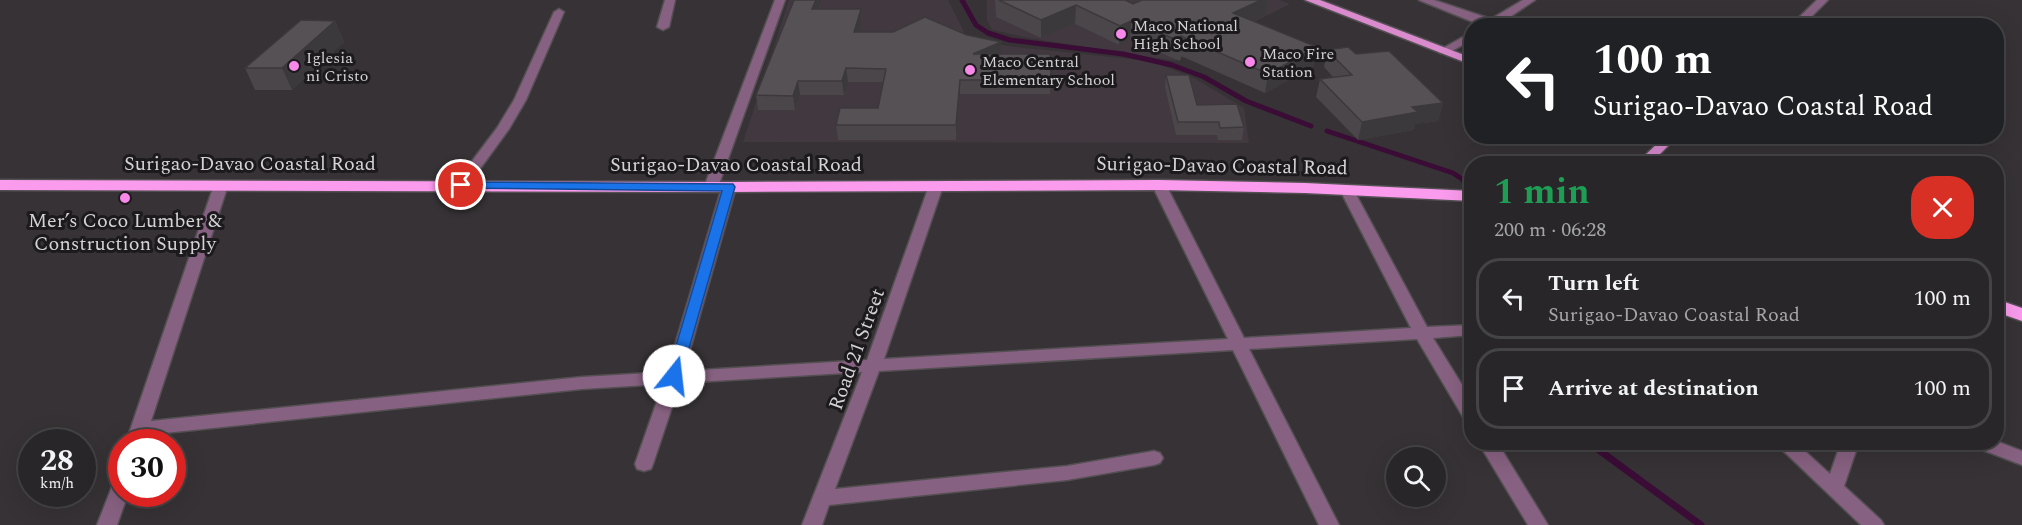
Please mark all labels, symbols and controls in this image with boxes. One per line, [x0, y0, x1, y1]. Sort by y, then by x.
place label: Maco National High School [1133, 14, 1238, 56]
marker: Maco National High School [1114, 27, 1128, 41]
text: 100 m [1593, 29, 1712, 92]
place label: Maco Fire Station [1262, 42, 1334, 84]
icon: left [1494, 42, 1572, 120]
place label: Iglesia ni Cristo [306, 46, 368, 88]
place label: Maco Central Elementary School [982, 50, 1115, 92]
marker: Maco Fire Station [1243, 55, 1257, 69]
marker: Iglesia ni Cristo [287, 59, 301, 73]
marker: Maco Central Elementary School [963, 63, 977, 77]
text: Surigao-Davao Coastal Road [1593, 86, 1933, 128]
street label: Surigao-Davao Coastal Road [124, 149, 376, 179]
street label: Surigao-Davao Coastal Road [1096, 149, 1348, 183]
street label: Surigao-Davao Coastal Road [610, 150, 862, 180]
pin [435, 159, 486, 210]
text: 1 min [1494, 165, 1590, 220]
icon: arrive [444, 168, 477, 201]
button: close [1911, 176, 1974, 239]
marker: Mer’s Coco Lumber & Construction Supply [118, 191, 132, 205]
place label: Mer’s Coco Lumber & Construction Supply [28, 206, 222, 259]
text: 200 m · 06:28 [1494, 215, 1606, 245]
text: Turn left [1548, 267, 1640, 300]
icon: left [1497, 282, 1530, 315]
text: 100 m [1914, 282, 1971, 315]
street label: Road 21 Street [821, 284, 893, 414]
text: Surigao-Davao Coastal Road [1548, 300, 1800, 330]
position arrow [642, 344, 706, 408]
icon: arrive [1497, 372, 1530, 405]
text: Arrive at destination [1548, 372, 1759, 405]
text: 100 m [1914, 372, 1971, 405]
speed limit sign: 30 [108, 429, 186, 507]
text: 28 [40, 438, 74, 484]
map controls [1386, 447, 1446, 507]
button: search [1386, 447, 1446, 507]
text: km/h [40, 472, 74, 495]

